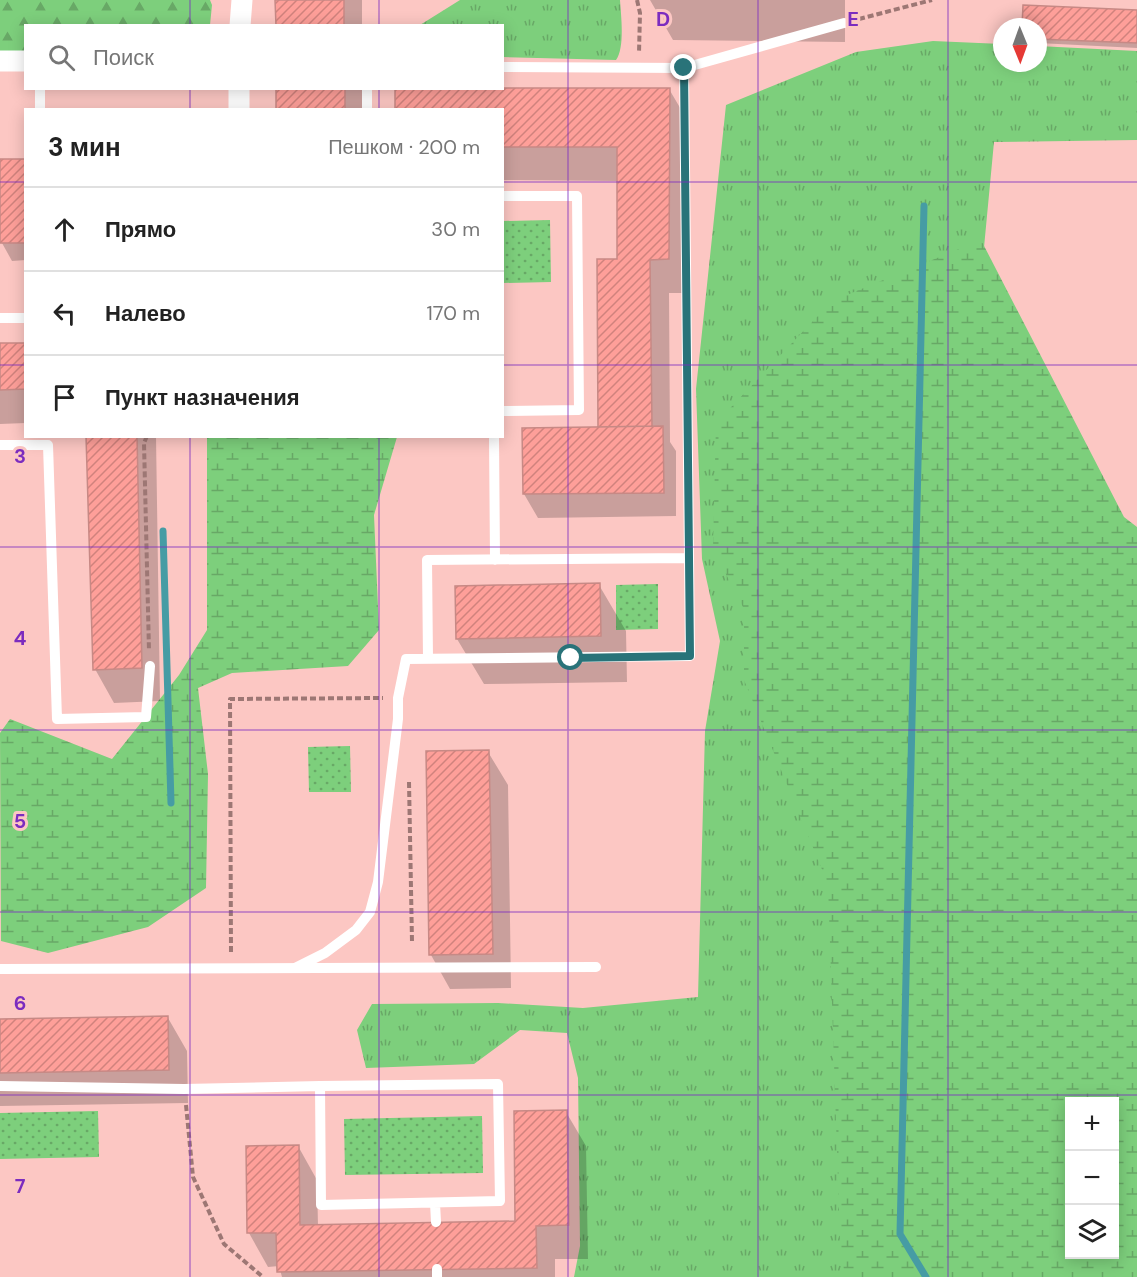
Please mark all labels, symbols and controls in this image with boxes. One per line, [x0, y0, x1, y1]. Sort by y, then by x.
text: D [656, 6, 670, 32]
text: E [847, 6, 859, 32]
north arrow [993, 18, 1047, 72]
search box [24, 24, 504, 90]
icon: search [45, 41, 78, 74]
text: Поиск [93, 43, 154, 72]
route end [670, 54, 696, 80]
text: 3 мин [48, 130, 121, 164]
text: Пешком · 200 m [328, 134, 480, 160]
icon: ahead [48, 213, 81, 246]
text: Прямо [105, 215, 176, 244]
text: 30 m [431, 216, 480, 242]
icon: left [48, 297, 81, 330]
text: Налево [105, 299, 186, 328]
text: 170 m [427, 300, 480, 326]
icon: arrive [48, 381, 81, 414]
text: Пункт назначения [105, 383, 300, 412]
text: 3 [14, 443, 26, 469]
text: 4 [14, 625, 27, 651]
route start [557, 644, 583, 670]
text: 5 [14, 808, 26, 834]
text: 6 [14, 990, 26, 1016]
map controls [1065, 1097, 1119, 1259]
button: + [1065, 1097, 1119, 1151]
button: − [1065, 1151, 1119, 1205]
text: 7 [15, 1173, 26, 1199]
button: layers [1065, 1205, 1119, 1259]

